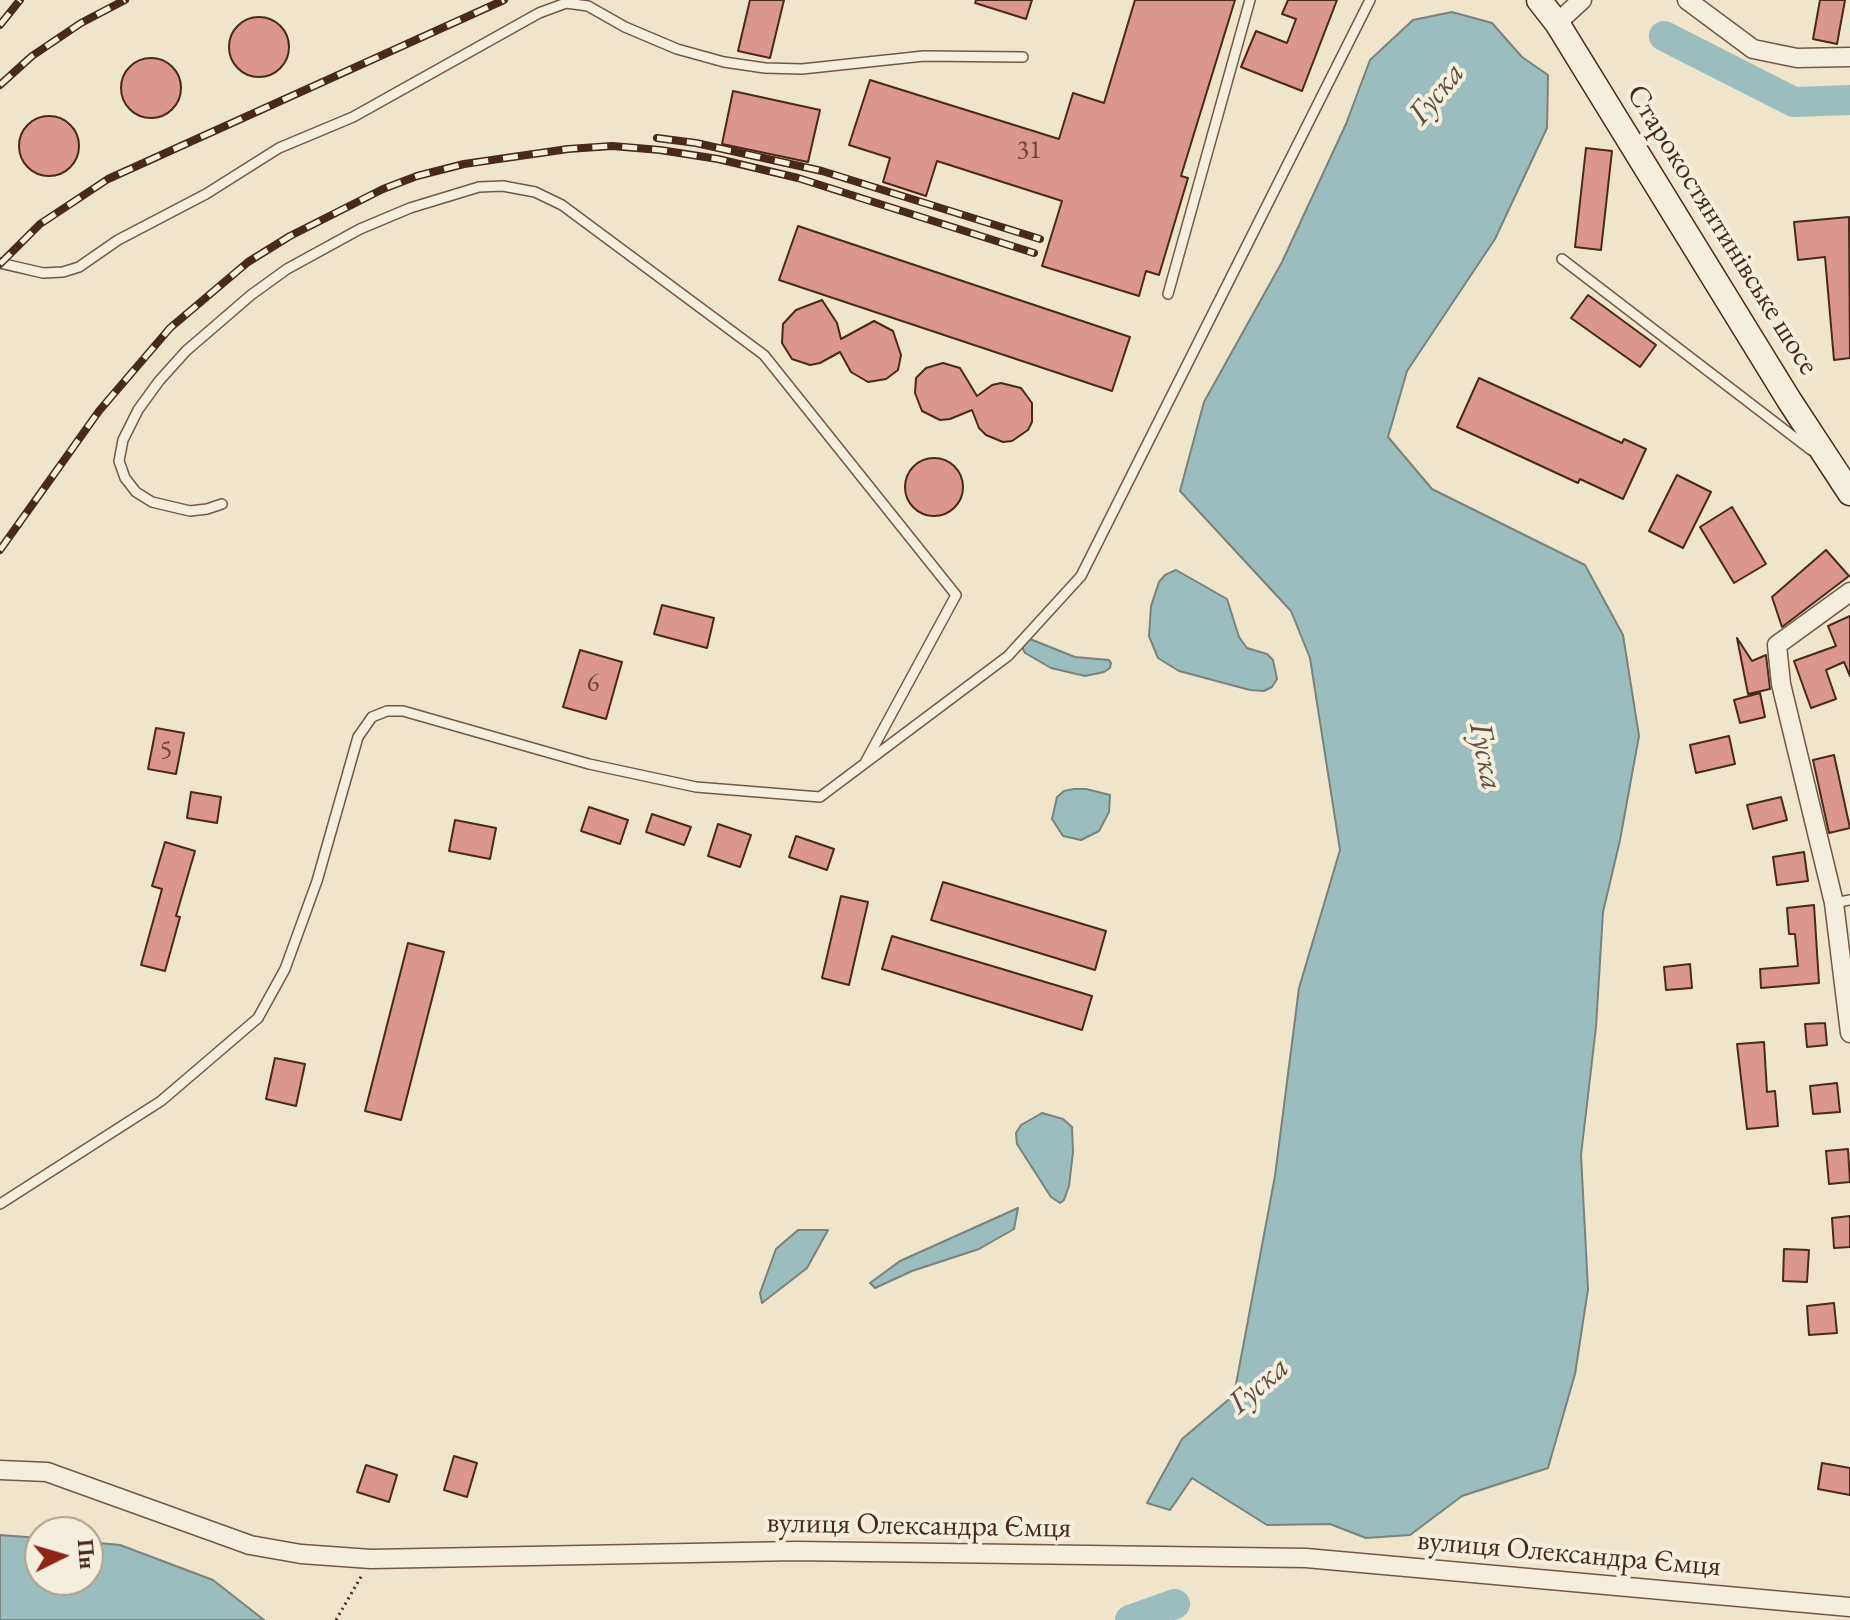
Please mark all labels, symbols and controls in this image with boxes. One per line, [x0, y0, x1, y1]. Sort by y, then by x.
water label: Гуска [1400, 55, 1474, 133]
street label: Старокостянтинівське шосе [1618, 78, 1826, 382]
house number: 31 [1017, 135, 1041, 167]
house number: 6 [587, 668, 599, 700]
water label: Гуска [1460, 719, 1510, 793]
house number: 5 [160, 735, 172, 767]
water label: Гуска [1220, 1349, 1298, 1423]
street label: вулиця Олександра Ємця [766, 1505, 1072, 1547]
north arrow [24, 1516, 104, 1596]
street label: вулиця Олександра Ємця [1416, 1523, 1722, 1585]
text: Пн [71, 1538, 102, 1570]

